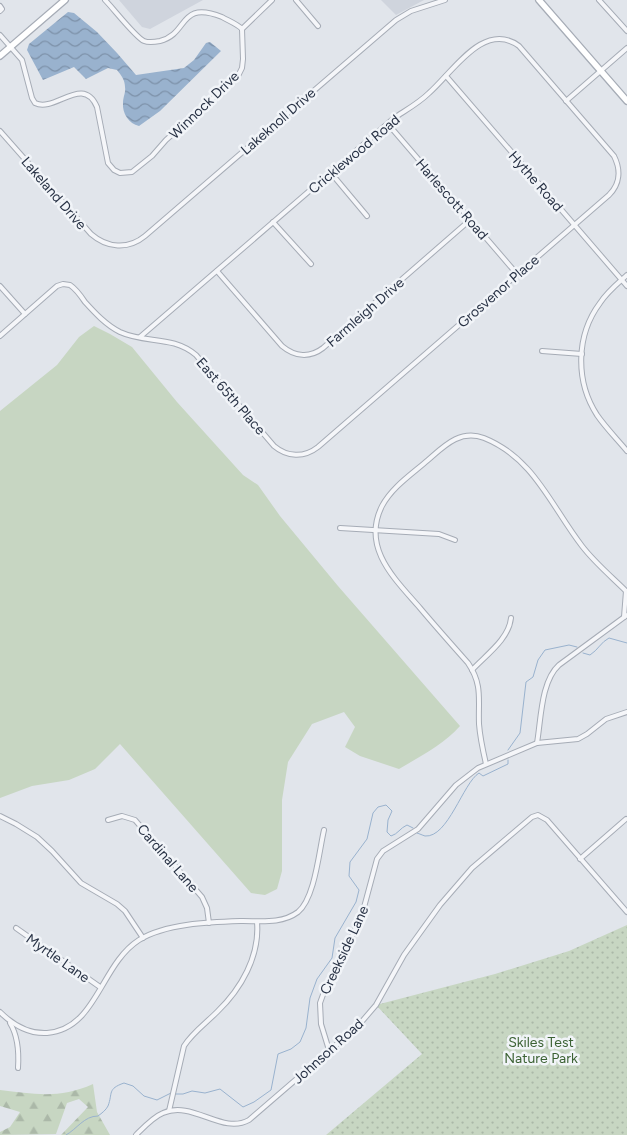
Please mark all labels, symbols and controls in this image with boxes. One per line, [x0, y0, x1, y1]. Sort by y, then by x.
street label: Winnock Drive [166, 68, 243, 143]
street label: Lakeknoll Drive [237, 84, 319, 158]
street label: Cricklewood Road [305, 111, 403, 198]
street label: Hythe Road [505, 148, 566, 215]
street label: Lakeland Drive [17, 153, 90, 233]
street label: Harlescott Road [412, 155, 491, 243]
street label: Grosvenor Place [454, 251, 543, 331]
street label: Farmleigh Drive [323, 274, 408, 351]
street label: East 65th Place [192, 354, 269, 439]
street label: Cardinal Lane [133, 821, 202, 896]
street label: Creekside Lane [316, 903, 373, 997]
street label: Myrtle Lane [23, 930, 93, 987]
street label: Johnson Road [290, 1015, 367, 1088]
park label: Skiles Test Nature Park [504, 1034, 578, 1067]

